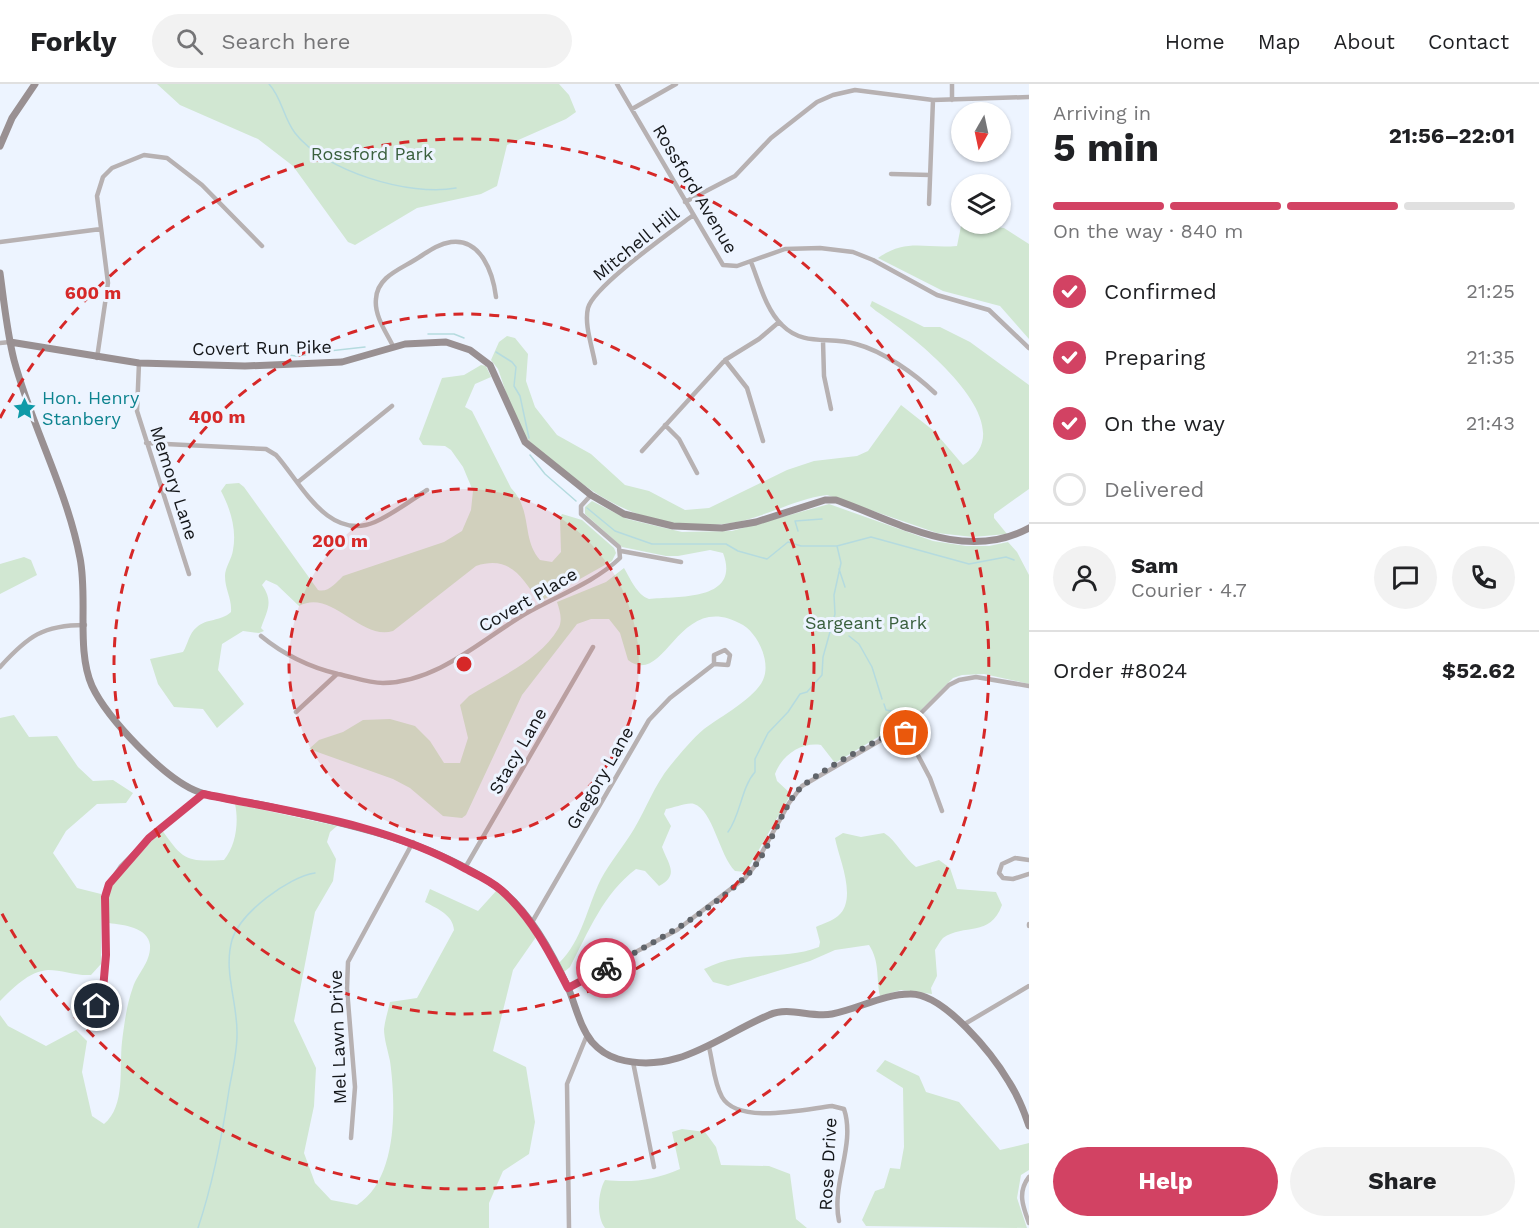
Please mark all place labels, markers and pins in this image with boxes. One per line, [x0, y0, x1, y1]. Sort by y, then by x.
place label: Hon. Henry Stanbery [42, 387, 140, 429]
place icon: Hon. Henry Stanbery [11, 395, 37, 421]
centre of rings [454, 654, 474, 674]
pin [880, 707, 931, 758]
pin [71, 980, 122, 1031]

